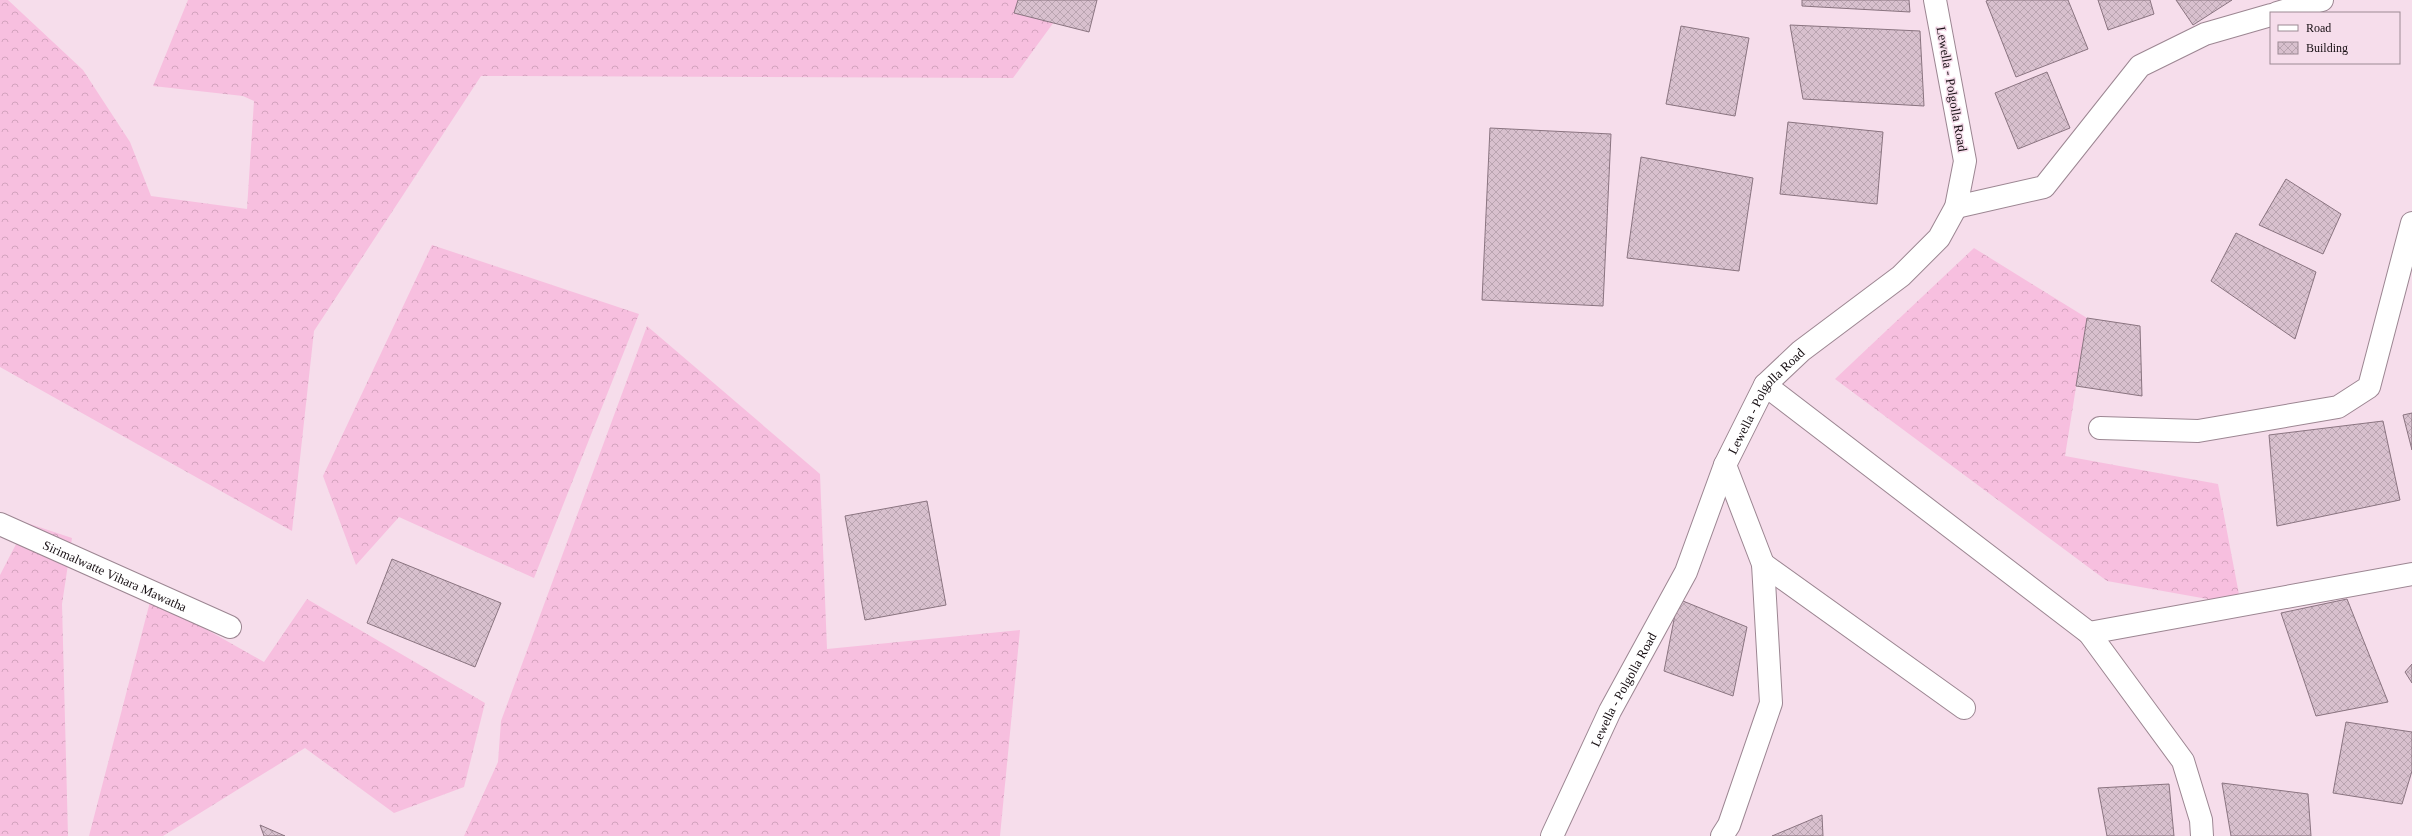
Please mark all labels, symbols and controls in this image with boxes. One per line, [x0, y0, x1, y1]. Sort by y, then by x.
legend [2270, 12, 2400, 64]
text: Road [2306, 21, 2331, 35]
street label: Lewella - Polgolla Road [1934, 25, 1970, 153]
text: Building [2306, 41, 2348, 55]
street label: Lewella - Polgolla Road [1724, 344, 1808, 456]
street label: Sirimalwatte Vihara Mawatha [41, 537, 189, 614]
street label: Lewella - Polgolla Road [1587, 629, 1659, 749]

